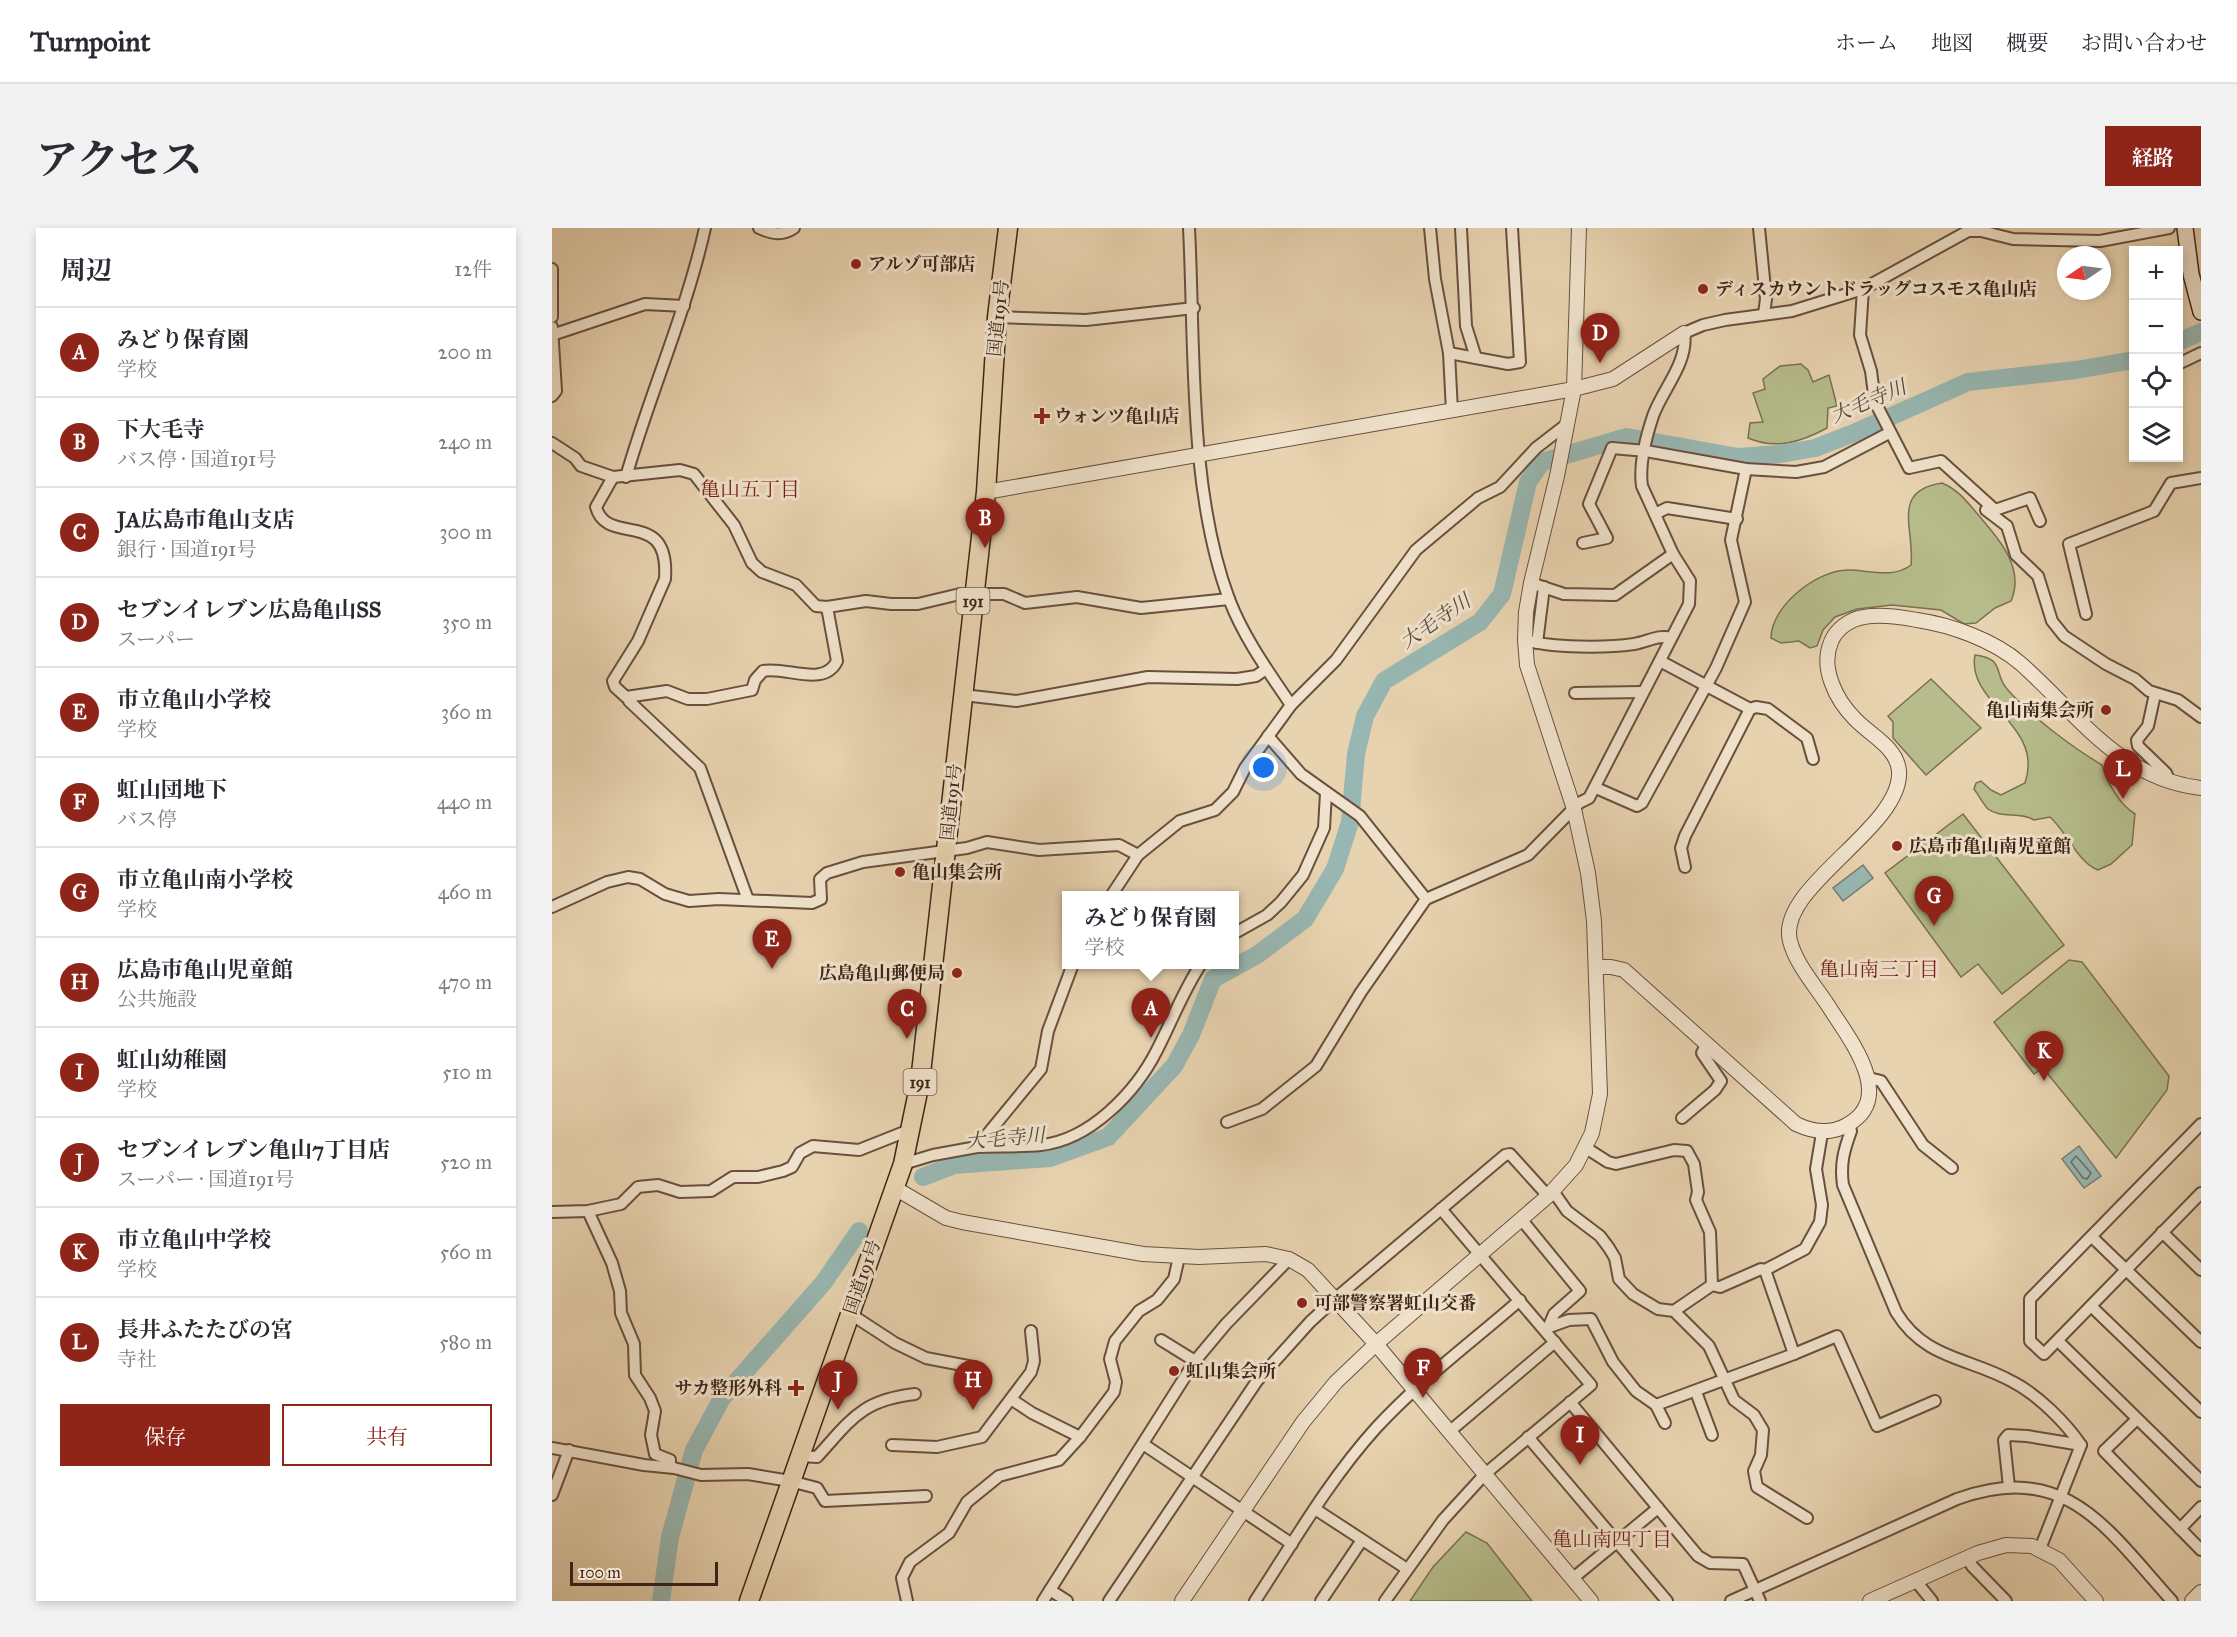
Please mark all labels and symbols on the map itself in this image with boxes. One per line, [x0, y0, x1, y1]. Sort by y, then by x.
north arrow [2057, 246, 2111, 300]
place label: アルゾ可部店 [868, 253, 975, 275]
marker: アルゾ可部店 [849, 257, 863, 271]
street label: 国道191号 [983, 278, 1013, 358]
place label: ディスカウントドラッグコスモス亀山店 [1715, 278, 2037, 300]
marker: ディスカウントドラッグコスモス亀山店 [1696, 282, 1710, 296]
pin: D [1580, 314, 1620, 363]
water label: 大毛寺川 [1826, 374, 1911, 428]
place label: ウォンツ亀山店 [1054, 405, 1179, 427]
marker: ウォンツ亀山店 [1035, 409, 1049, 423]
district label: 亀山五丁目 [700, 477, 800, 501]
pin: B [966, 498, 1004, 548]
road number: 191 [956, 588, 990, 614]
water label: 大毛寺川 [1395, 588, 1477, 653]
place label: 亀山南集会所 [1986, 699, 2094, 721]
marker: 亀山南集会所 [2099, 703, 2113, 717]
pin: L [2104, 750, 2142, 799]
your location [1249, 753, 1278, 782]
street label: 国道191号 [936, 762, 966, 842]
place label: 広島市亀山南児童館 [1909, 835, 2071, 857]
marker: 広島市亀山南児童館 [1890, 839, 1904, 853]
place label: 亀山集会所 [912, 861, 1002, 883]
marker: 亀山集会所 [893, 865, 907, 879]
pin: G [1914, 876, 1954, 926]
pin: E [752, 920, 792, 969]
district label: 亀山南三丁目 [1819, 957, 1939, 981]
place label: 広島亀山郵便局 [819, 962, 945, 984]
marker: 広島亀山郵便局 [950, 966, 964, 980]
pin: A [1132, 988, 1170, 1038]
pin: C [888, 990, 926, 1039]
pin: K [2024, 1032, 2064, 1081]
road number: 191 [904, 1069, 937, 1095]
water label: 大毛寺川 [964, 1122, 1048, 1153]
street label: 国道191号 [839, 1237, 885, 1317]
place label: 可部警察署虹山交番 [1314, 1292, 1476, 1314]
marker: 可部警察署虹山交番 [1295, 1296, 1309, 1310]
pin: F [1404, 1348, 1442, 1398]
pin: J [818, 1360, 858, 1410]
pin: H [954, 1360, 992, 1410]
place label: 虹山集会所 [1186, 1360, 1276, 1382]
marker: 虹山集会所 [1167, 1364, 1181, 1378]
place label: サカ整形外科 [674, 1377, 782, 1399]
marker: サカ整形外科 [787, 1379, 805, 1397]
pin: I [1560, 1416, 1600, 1465]
district label: 亀山南四丁目 [1552, 1527, 1672, 1551]
scale bar [570, 1559, 718, 1586]

